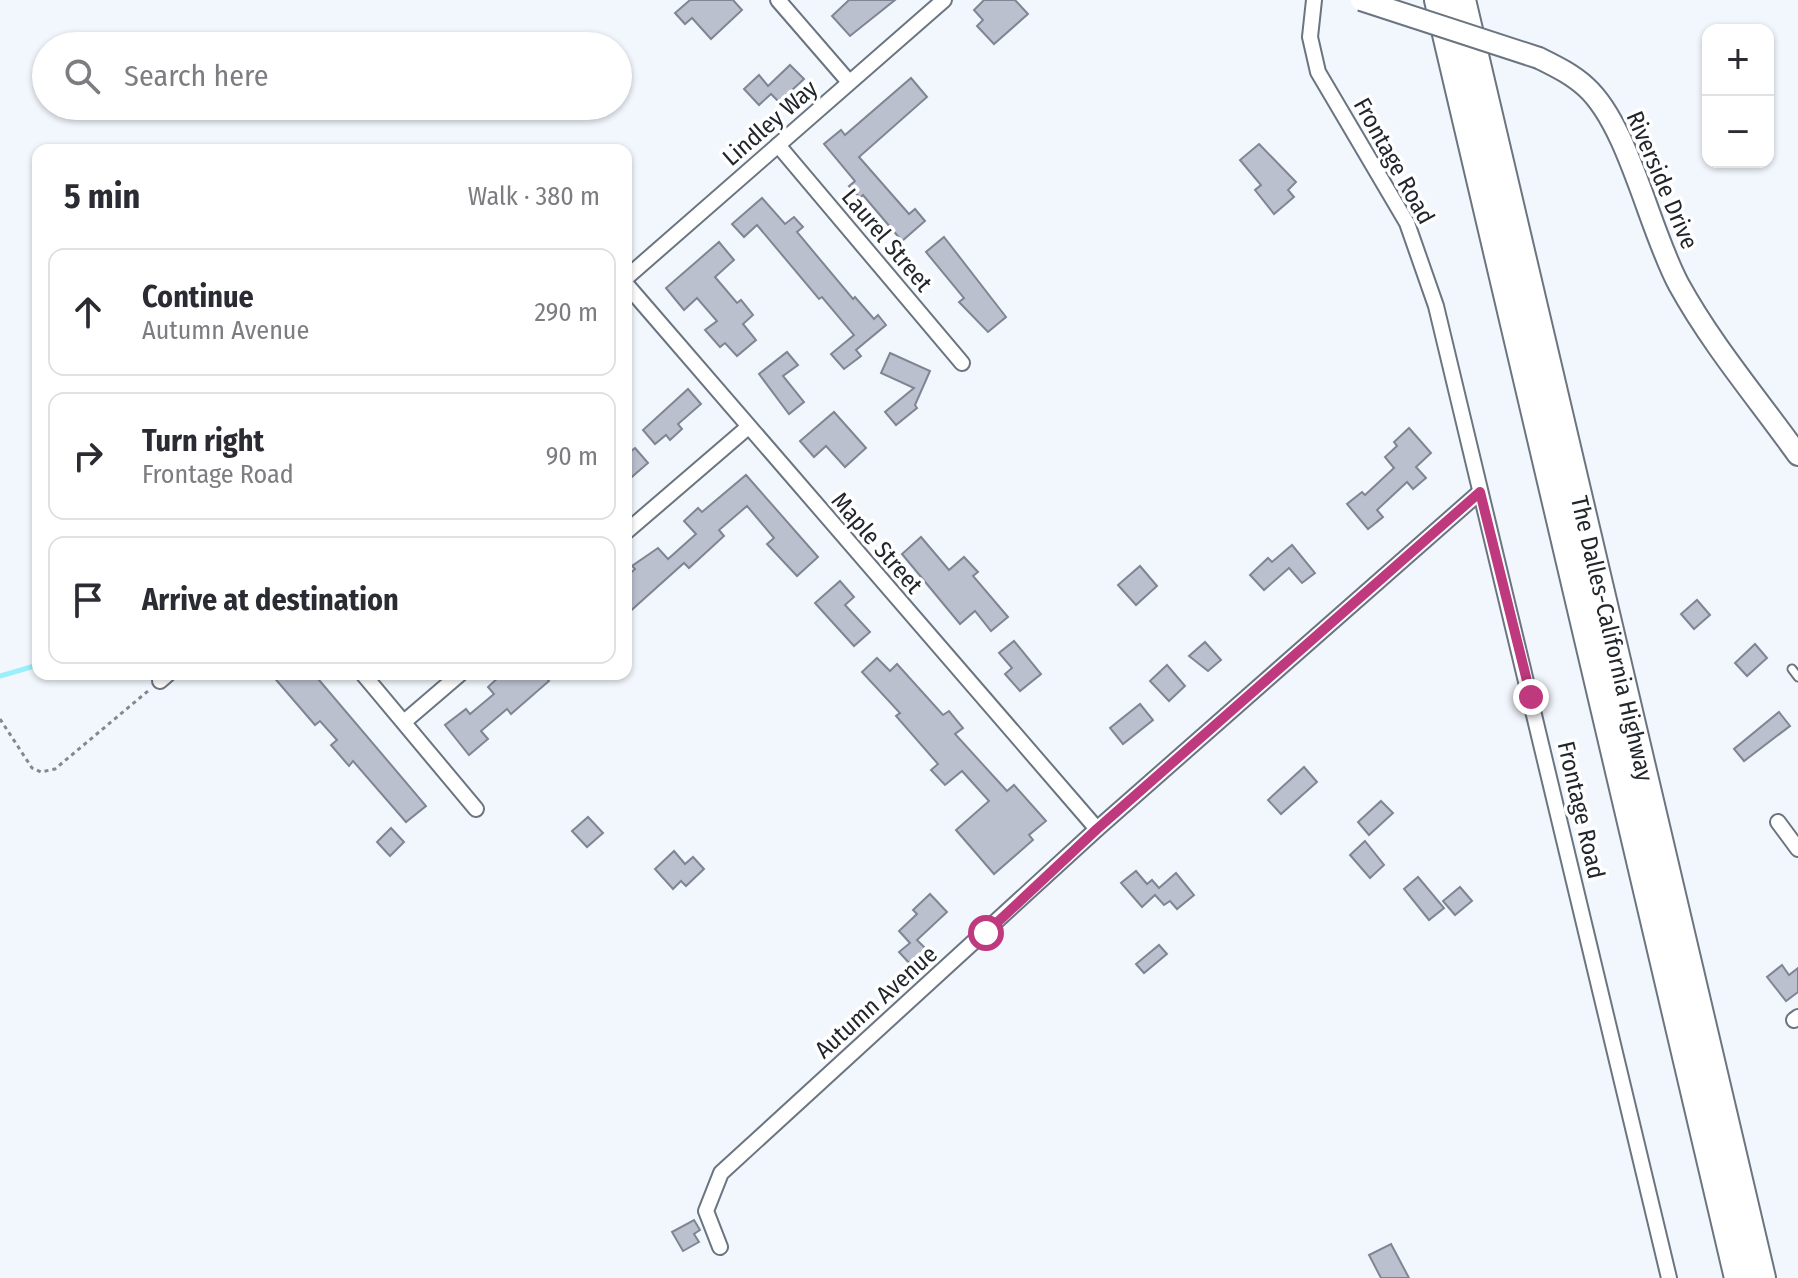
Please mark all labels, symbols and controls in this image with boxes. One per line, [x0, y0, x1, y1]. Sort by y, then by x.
map controls [1702, 24, 1774, 168]
button: + [1702, 24, 1774, 96]
search box [32, 32, 632, 120]
icon: search [60, 54, 104, 98]
text: Search here [124, 58, 269, 94]
street label: Lindley Way [717, 74, 823, 172]
street label: Frontage Road [1348, 93, 1440, 229]
button: − [1702, 96, 1774, 168]
street label: Riverside Drive [1620, 107, 1704, 253]
text: 5 min [64, 176, 140, 217]
text: Walk · 380 m [468, 181, 600, 212]
street label: Laurel Street [836, 183, 938, 297]
text: Continue [142, 279, 254, 315]
icon: ahead [66, 290, 110, 334]
text: 290 m [534, 297, 598, 328]
text: Autumn Avenue [142, 315, 309, 346]
text: Turn right [142, 423, 264, 459]
icon: right [66, 434, 110, 478]
text: 90 m [546, 441, 598, 472]
text: Frontage Road [142, 459, 294, 490]
street label: Maple Street [826, 487, 928, 599]
street label: The Dalles-California Highway [1565, 493, 1659, 784]
icon: arrive [66, 578, 110, 622]
text: Arrive at destination [142, 582, 399, 618]
route end [1513, 679, 1549, 715]
street label: Frontage Road [1552, 739, 1610, 881]
route start [968, 915, 1004, 951]
street label: Autumn Avenue [809, 940, 943, 1064]

